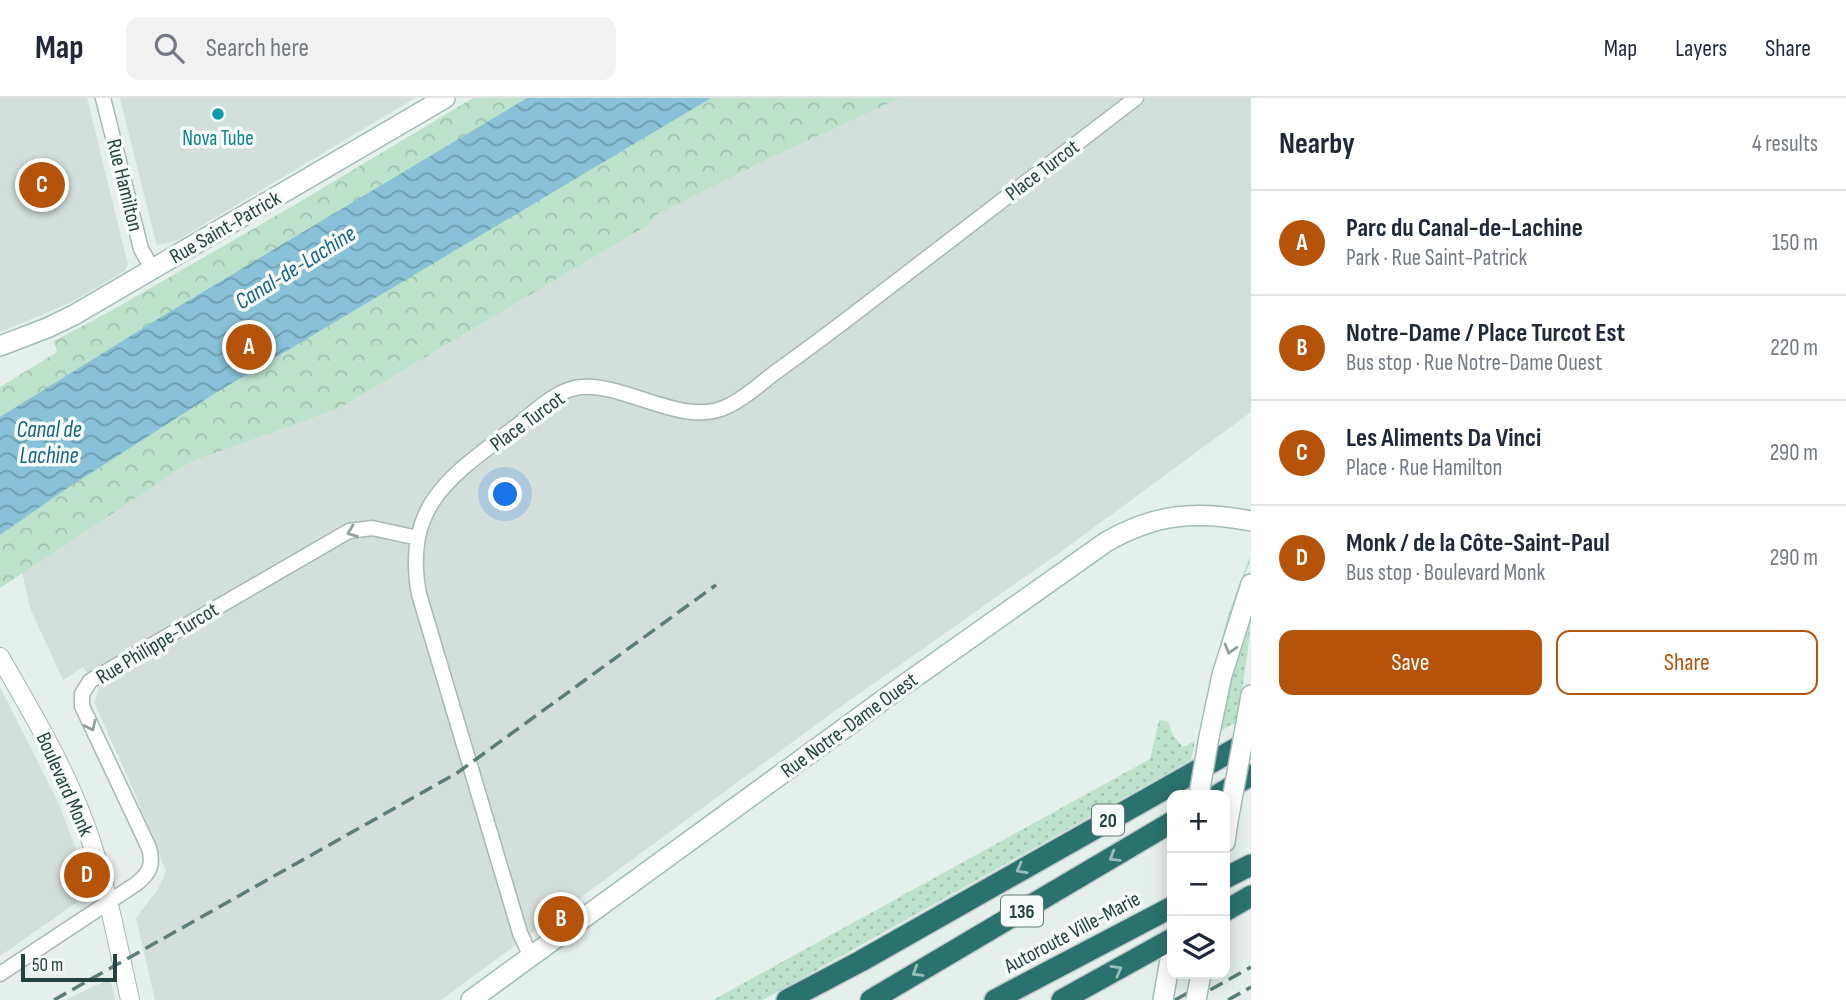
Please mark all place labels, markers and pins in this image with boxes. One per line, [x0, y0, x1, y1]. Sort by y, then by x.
marker: Nova Tube [210, 106, 226, 122]
place label: Nova Tube [182, 126, 254, 151]
pin: C [19, 159, 65, 211]
pin: A [226, 321, 272, 373]
pin: D [64, 849, 110, 901]
pin: B [538, 893, 584, 945]

